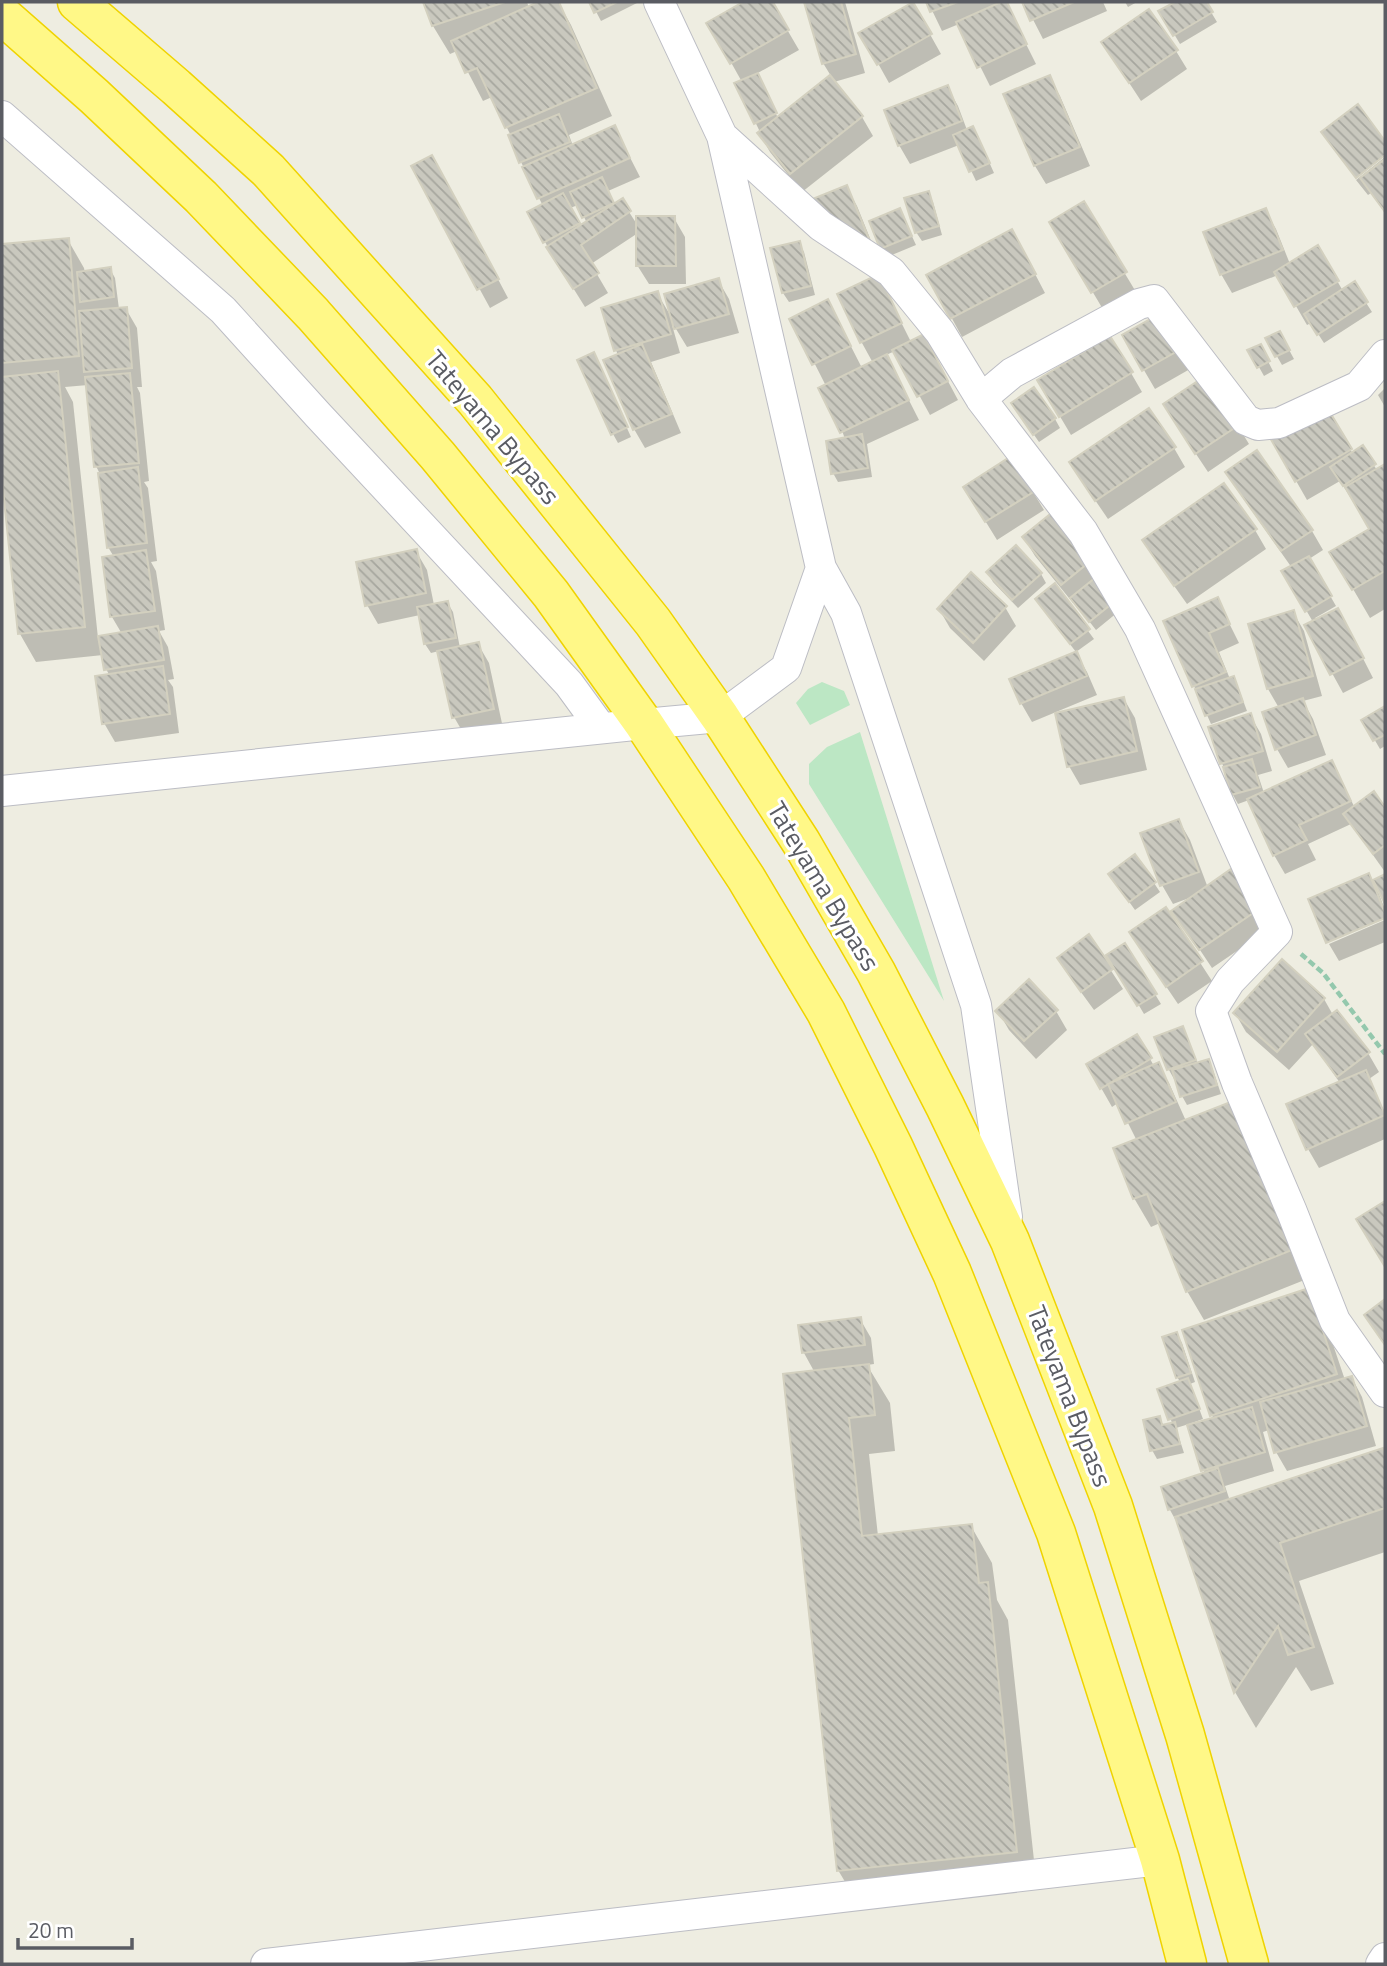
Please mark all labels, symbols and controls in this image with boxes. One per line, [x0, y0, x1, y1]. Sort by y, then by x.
street label: Tateyama Bypass [416, 341, 570, 513]
street label: Tateyama Bypass [758, 794, 890, 978]
street label: Tateyama Bypass [1017, 1300, 1123, 1492]
scale bar [18, 1906, 131, 1950]
text: 20 m [28, 1914, 74, 1946]

